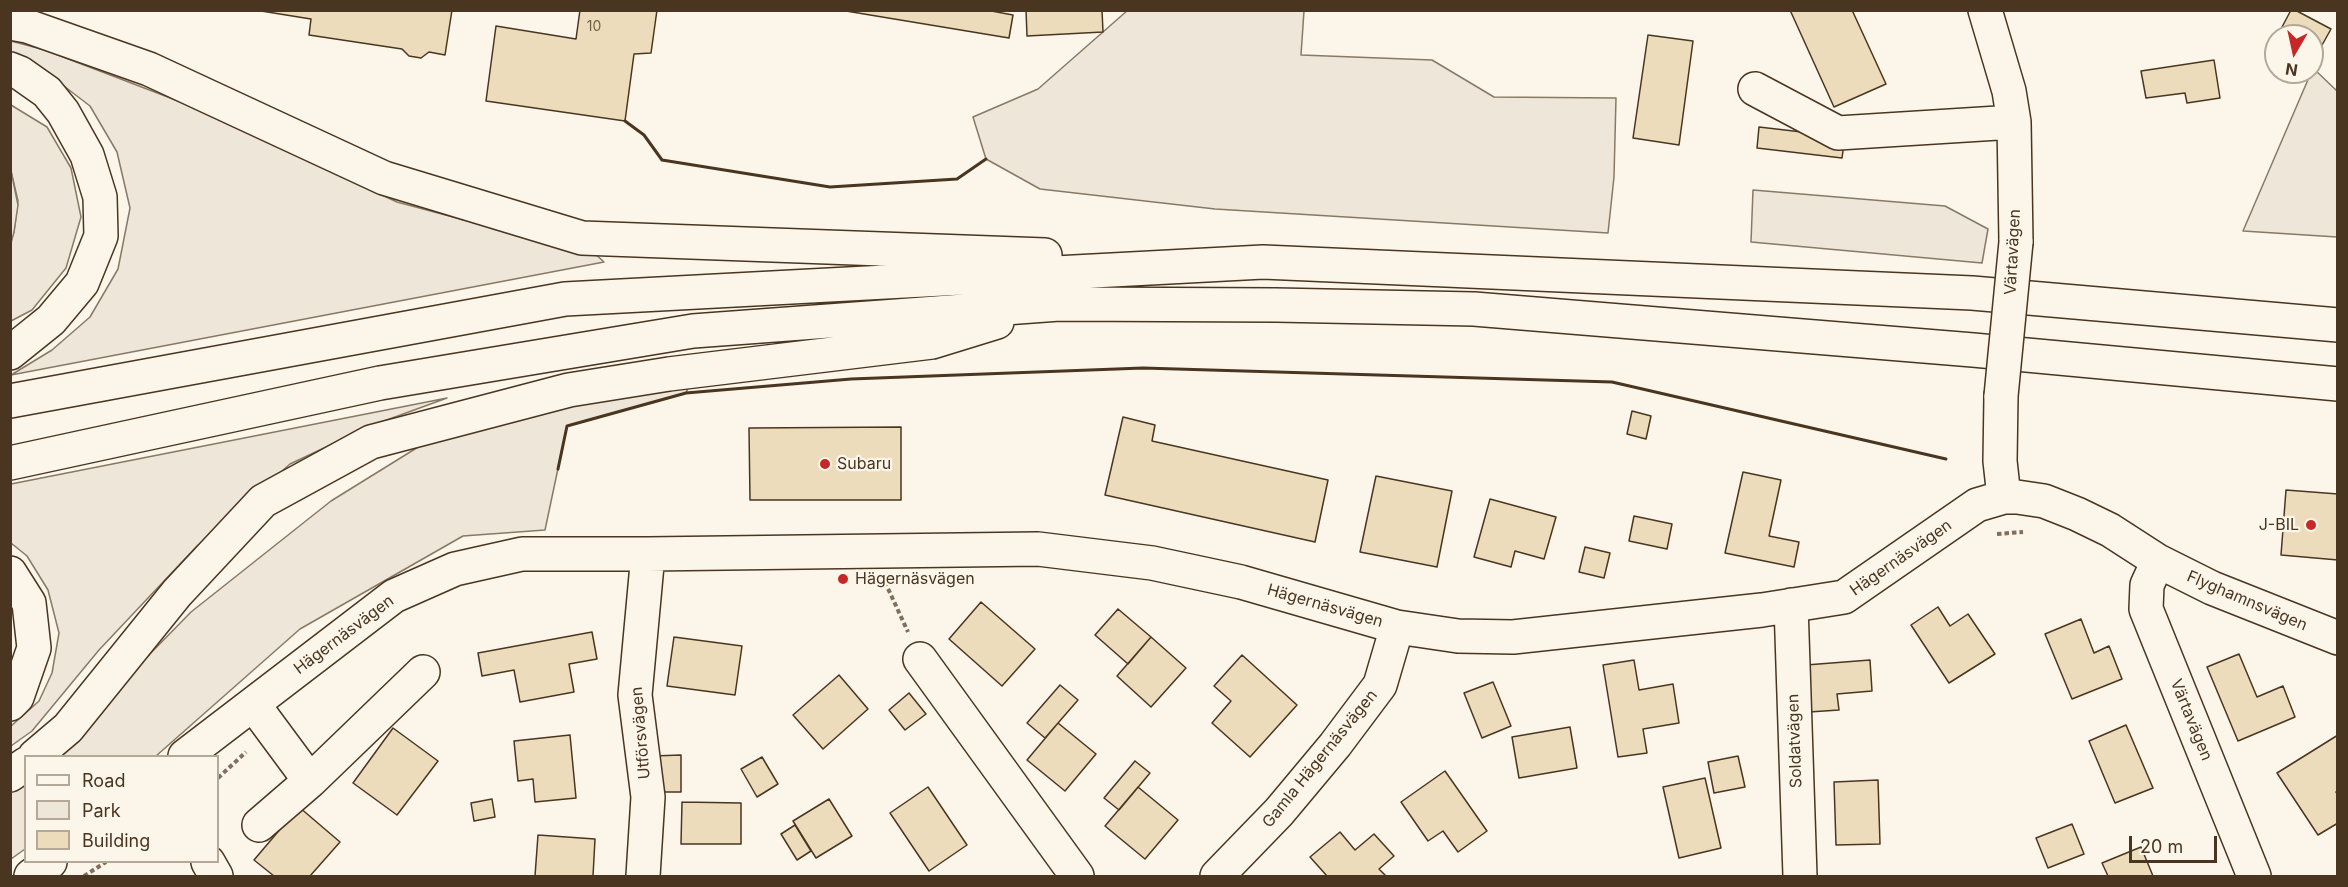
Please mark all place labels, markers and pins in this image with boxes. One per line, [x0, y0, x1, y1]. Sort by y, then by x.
place label: Subaru [837, 454, 891, 474]
marker: Subaru [818, 457, 832, 471]
place label: J-BIL [2259, 515, 2299, 535]
marker: J-BIL [2304, 518, 2318, 532]
place label: Hägernäsvägen [855, 569, 975, 589]
marker: Hägernäsvägen [836, 572, 850, 586]

